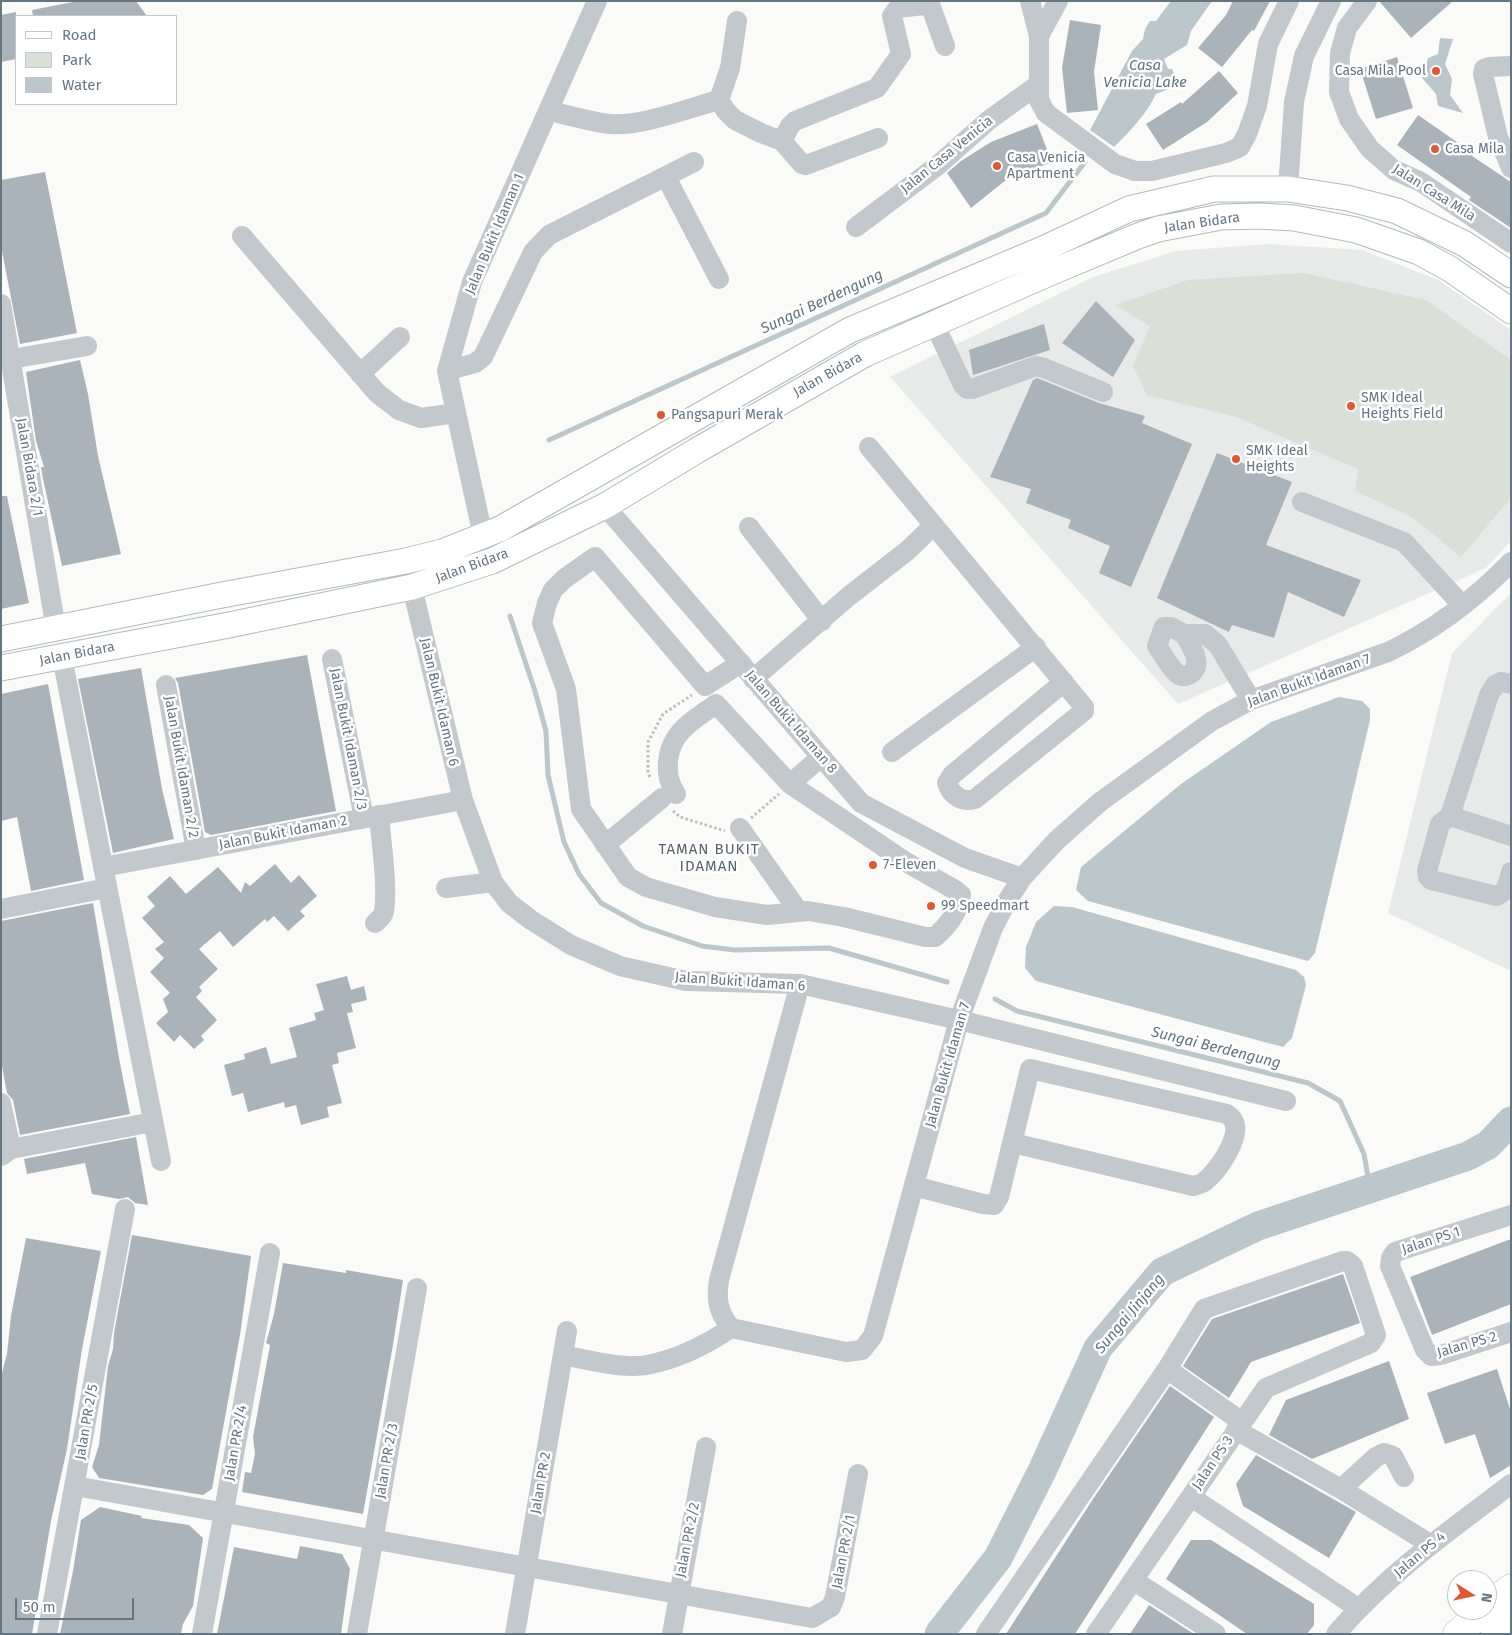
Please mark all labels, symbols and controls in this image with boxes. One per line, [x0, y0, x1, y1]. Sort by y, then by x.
legend [15, 15, 178, 105]
text: Road [62, 26, 97, 44]
text: Park [62, 51, 92, 69]
water label: Casa Venicia Lake [1103, 57, 1187, 92]
place label: Casa Mila Pool [1335, 63, 1426, 79]
marker: Casa Mila Pool [1430, 65, 1442, 77]
text: Water [62, 76, 101, 94]
street label: Jalan Casa Venicia [898, 113, 996, 197]
place label: Casa Mila [1445, 141, 1504, 157]
marker: Casa Mila [1429, 143, 1441, 155]
place label: Casa Venicia Apartment [1007, 150, 1085, 182]
marker: Casa Venicia Apartment [991, 160, 1003, 172]
street label: Jalan Casa Mila [1389, 161, 1479, 225]
street label: Jalan Bukit Idaman 1 [462, 171, 528, 297]
street label: Jalan Bidara [1163, 209, 1241, 237]
water label: Sungai Berdengung [758, 266, 886, 338]
street label: Jalan Bidara [791, 349, 865, 401]
place label: SMK Ideal Heights Field [1361, 390, 1443, 422]
marker: SMK Ideal Heights Field [1345, 400, 1357, 412]
place label: Pangsapuri Merak [671, 407, 783, 423]
marker: Pangsapuri Merak [655, 409, 667, 421]
street label: Jalan Bidara 2/1 [12, 417, 46, 517]
place label: SMK Ideal Heights [1246, 443, 1308, 476]
marker: SMK Ideal Heights [1230, 453, 1242, 465]
street label: Jalan Bidara [433, 545, 511, 587]
street label: Jalan Bukit Idaman 6 [416, 636, 462, 768]
street label: Jalan Bidara [38, 638, 116, 670]
street label: Jalan Bukit Idaman 7 [1245, 651, 1373, 711]
street label: Jalan Bukit Idaman 2/3 [326, 667, 370, 811]
street label: Jalan Bukit Idaman 8 [742, 667, 840, 777]
street label: Jalan Bukit Idaman 2/2 [160, 695, 202, 839]
street label: Jalan Bukit Idaman 2 [217, 812, 349, 854]
district label: TAMAN BUKIT IDAMAN [657, 841, 761, 876]
place label: 7-Eleven [883, 857, 937, 873]
marker: 7-Eleven [867, 859, 879, 871]
place label: 99 Speedmart [941, 898, 1029, 914]
marker: 99 Speedmart [925, 900, 937, 912]
street label: Jalan Bukit Idaman 6 [674, 969, 806, 995]
street label: Jalan Bukit Idaman 7 [922, 1000, 974, 1130]
water label: Sungai Berdengung [1149, 1023, 1283, 1073]
street label: Jalan PS 1 [1400, 1224, 1462, 1258]
water label: Sungai Jinjang [1092, 1271, 1168, 1357]
street label: Jalan PS 2 [1435, 1328, 1499, 1362]
street label: Jalan PR 2/5 [72, 1383, 102, 1461]
street label: Jalan PR 2/4 [221, 1404, 251, 1482]
street label: Jalan PR 2/3 [372, 1422, 402, 1500]
street label: Jalan PS 3 [1189, 1433, 1237, 1493]
street label: Jalan PR 2 [527, 1451, 555, 1515]
street label: Jalan PR 2/2 [672, 1501, 704, 1579]
street label: Jalan PR 2/1 [829, 1514, 859, 1590]
street label: Jalan PS 4 [1391, 1529, 1449, 1581]
north arrow [1447, 1570, 1497, 1620]
scale bar [18, 1588, 136, 1620]
text: N [1477, 1591, 1495, 1604]
text: 50 m [23, 1598, 56, 1616]

